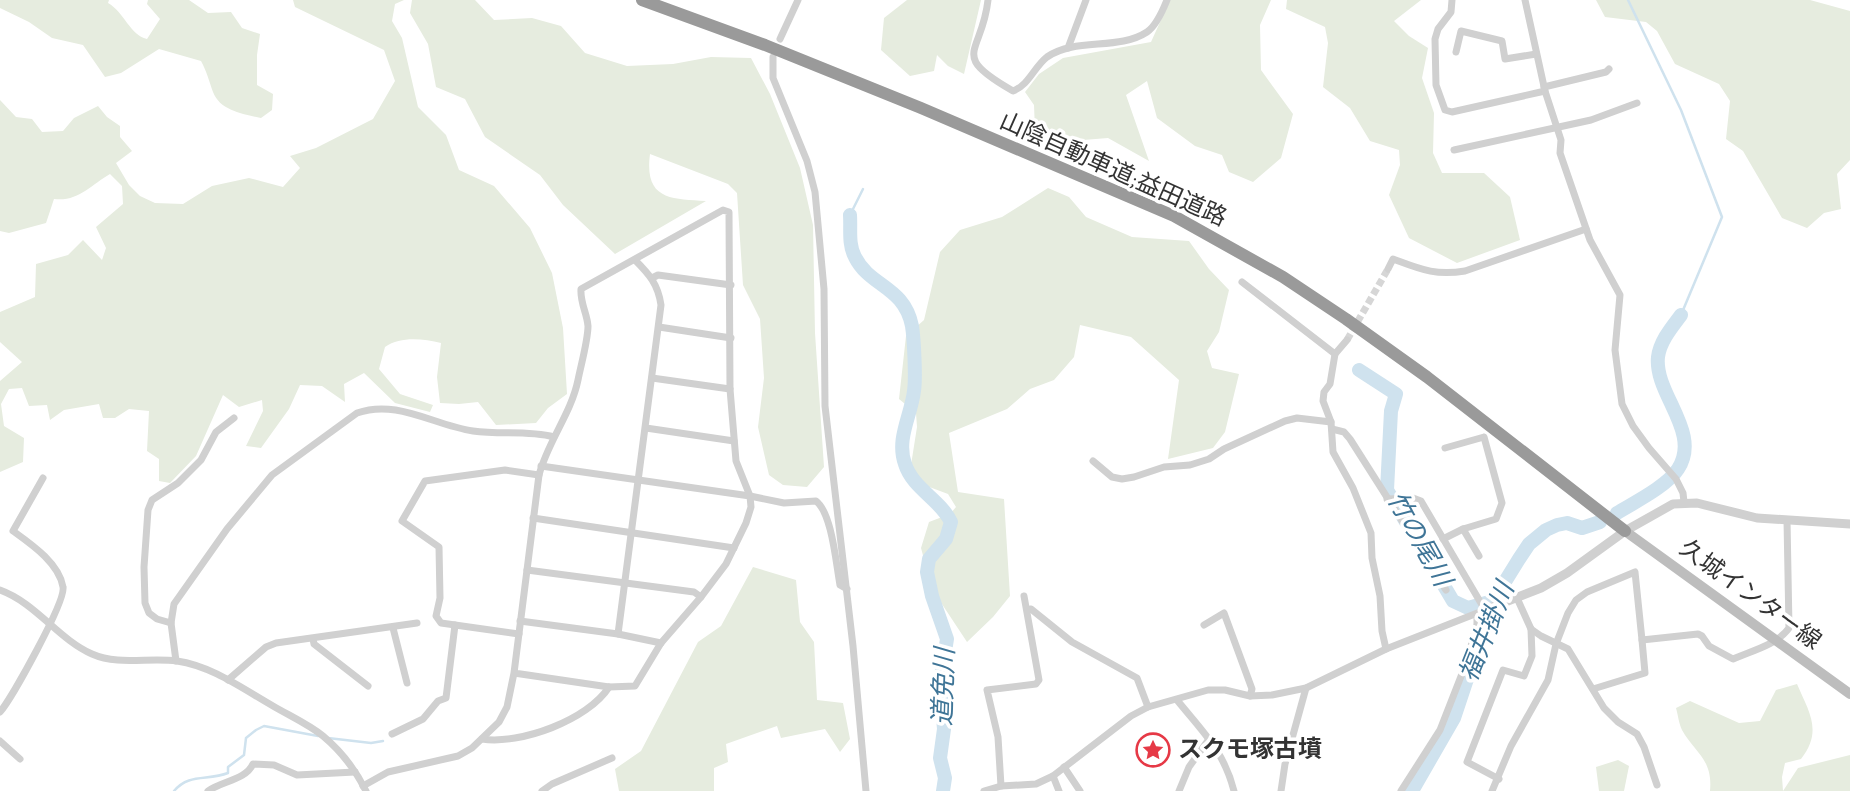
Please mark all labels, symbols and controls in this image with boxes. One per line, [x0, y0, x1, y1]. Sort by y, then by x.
street label: 山陰自動車道;益田道路 [996, 107, 1231, 231]
water label: 竹の尾川 [1382, 487, 1458, 593]
street label: 久城インター線 [1675, 534, 1826, 654]
water label: 福井掛川 [1455, 576, 1520, 685]
water label: 道免川 [929, 645, 958, 726]
place icon: スクモ塚古墳 [1134, 731, 1172, 769]
place label: スクモ塚古墳 [1178, 736, 1322, 762]

